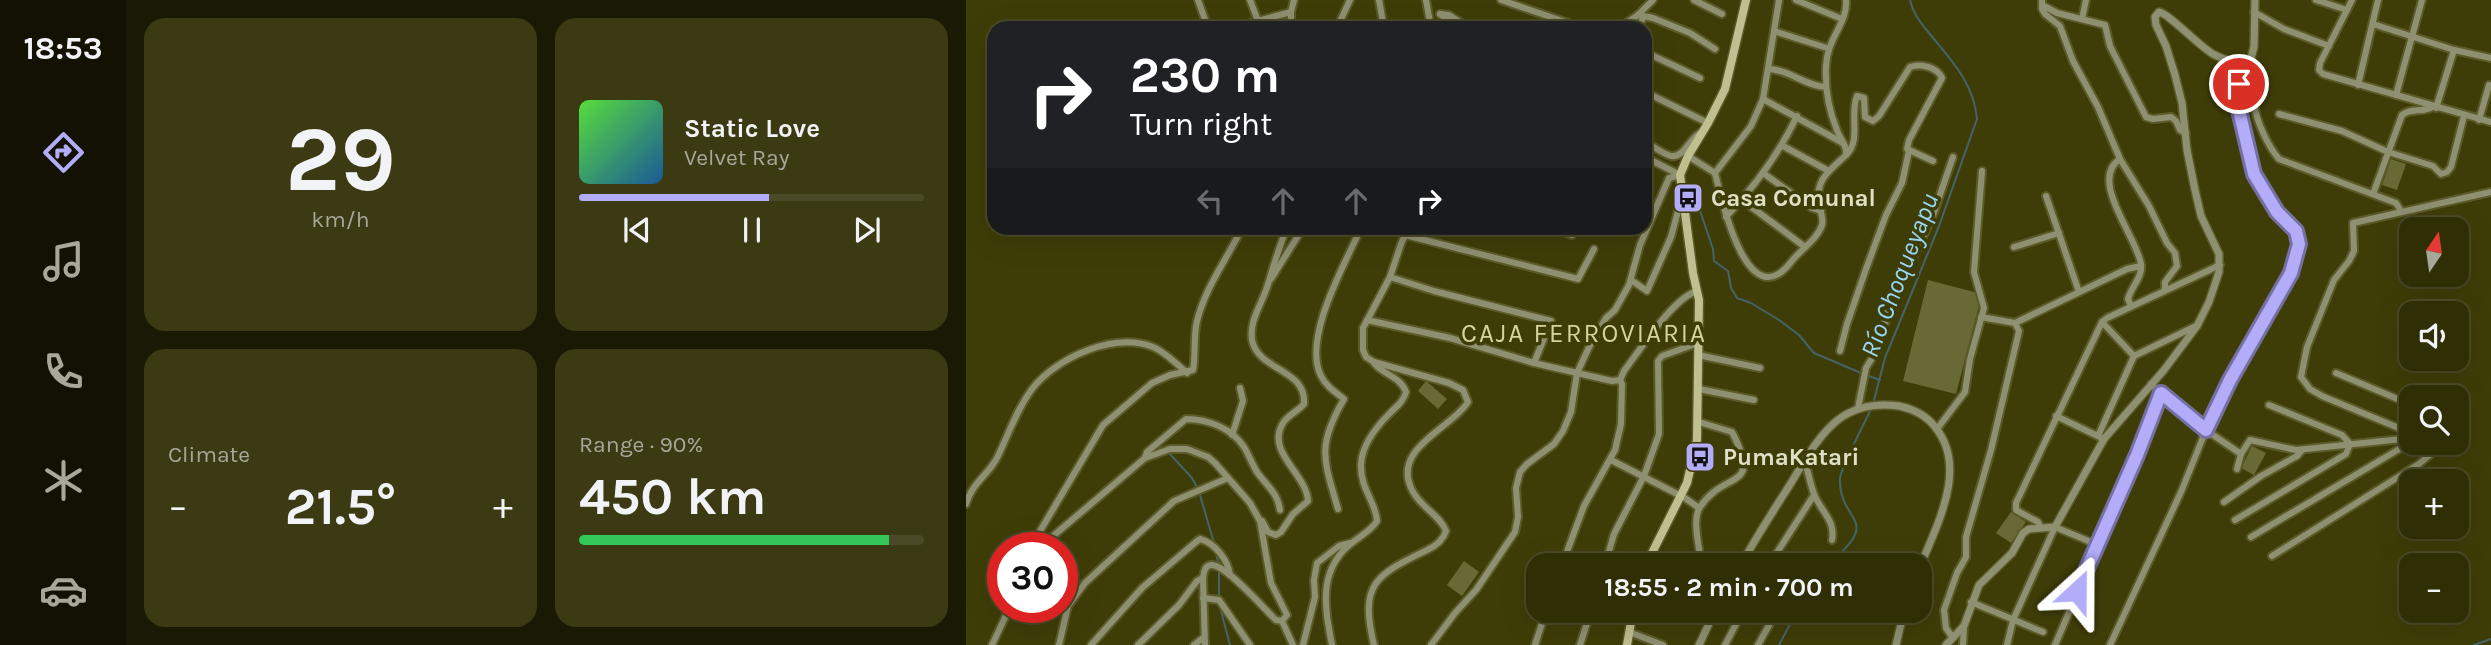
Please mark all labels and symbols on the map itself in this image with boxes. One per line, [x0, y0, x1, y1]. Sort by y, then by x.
pin [2209, 54, 2269, 114]
bus stop icon: Casa Comunal [1671, 181, 1705, 215]
place label: Casa Comunal [1711, 184, 1876, 212]
water label: Río Choqueyapu [1854, 189, 1945, 362]
north arrow [2399, 217, 2469, 287]
district label: CAJA FERROVIARIA [1461, 318, 1707, 349]
bus stop icon: PumaKatari [1683, 440, 1717, 474]
place label: PumaKatari [1723, 443, 1859, 471]
speed limit sign: 30 [987, 532, 1078, 623]
position arrow [2040, 554, 2114, 628]

